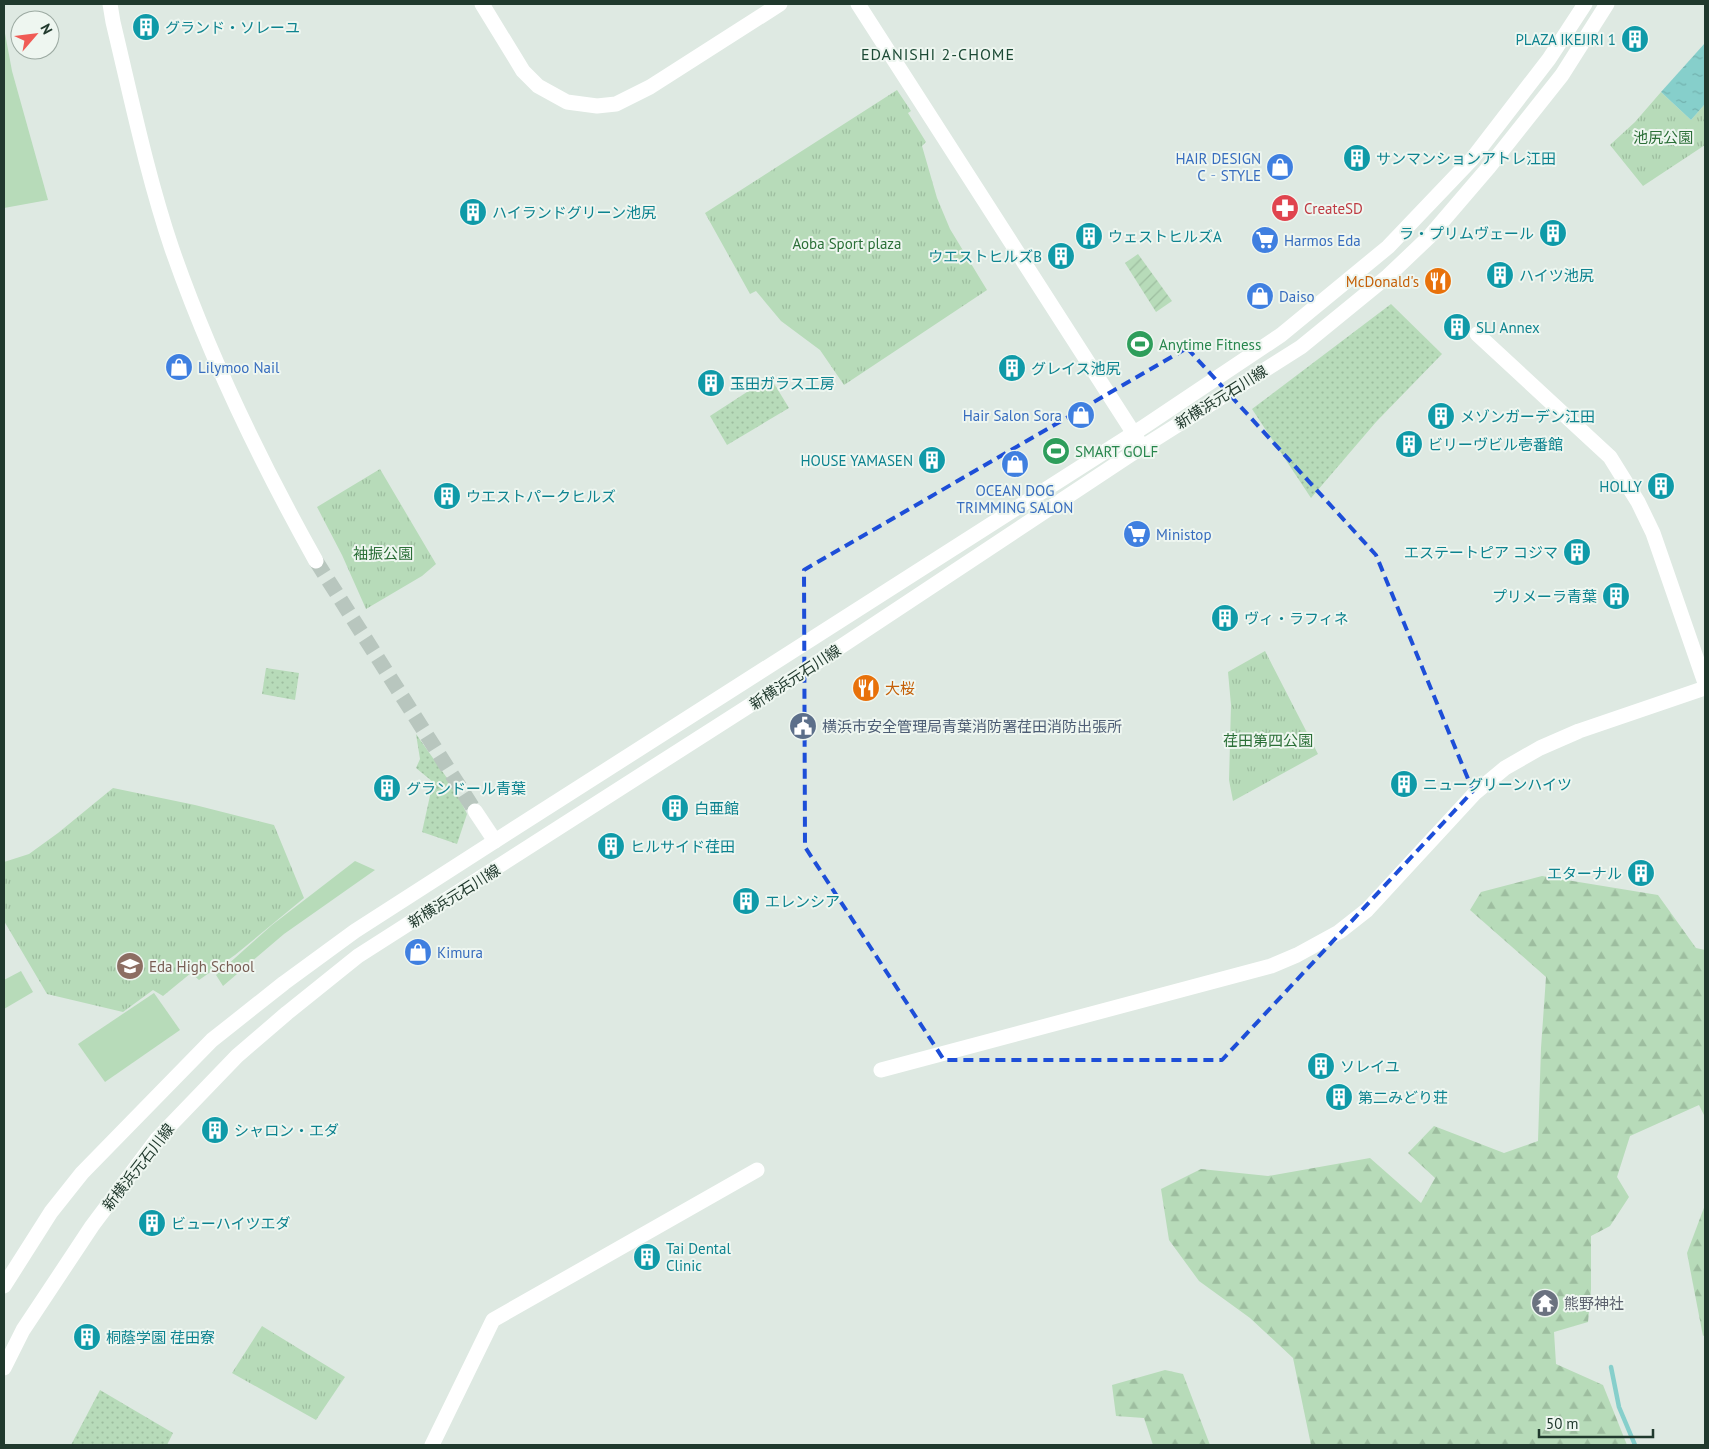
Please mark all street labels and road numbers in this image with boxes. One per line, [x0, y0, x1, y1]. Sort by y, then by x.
street label: 新横浜元石川線 [1171, 361, 1271, 433]
street label: 新横浜元石川線 [746, 640, 844, 714]
street label: 新横浜元石川線 [404, 860, 504, 932]
street label: 新横浜元石川線 [98, 1120, 178, 1214]

